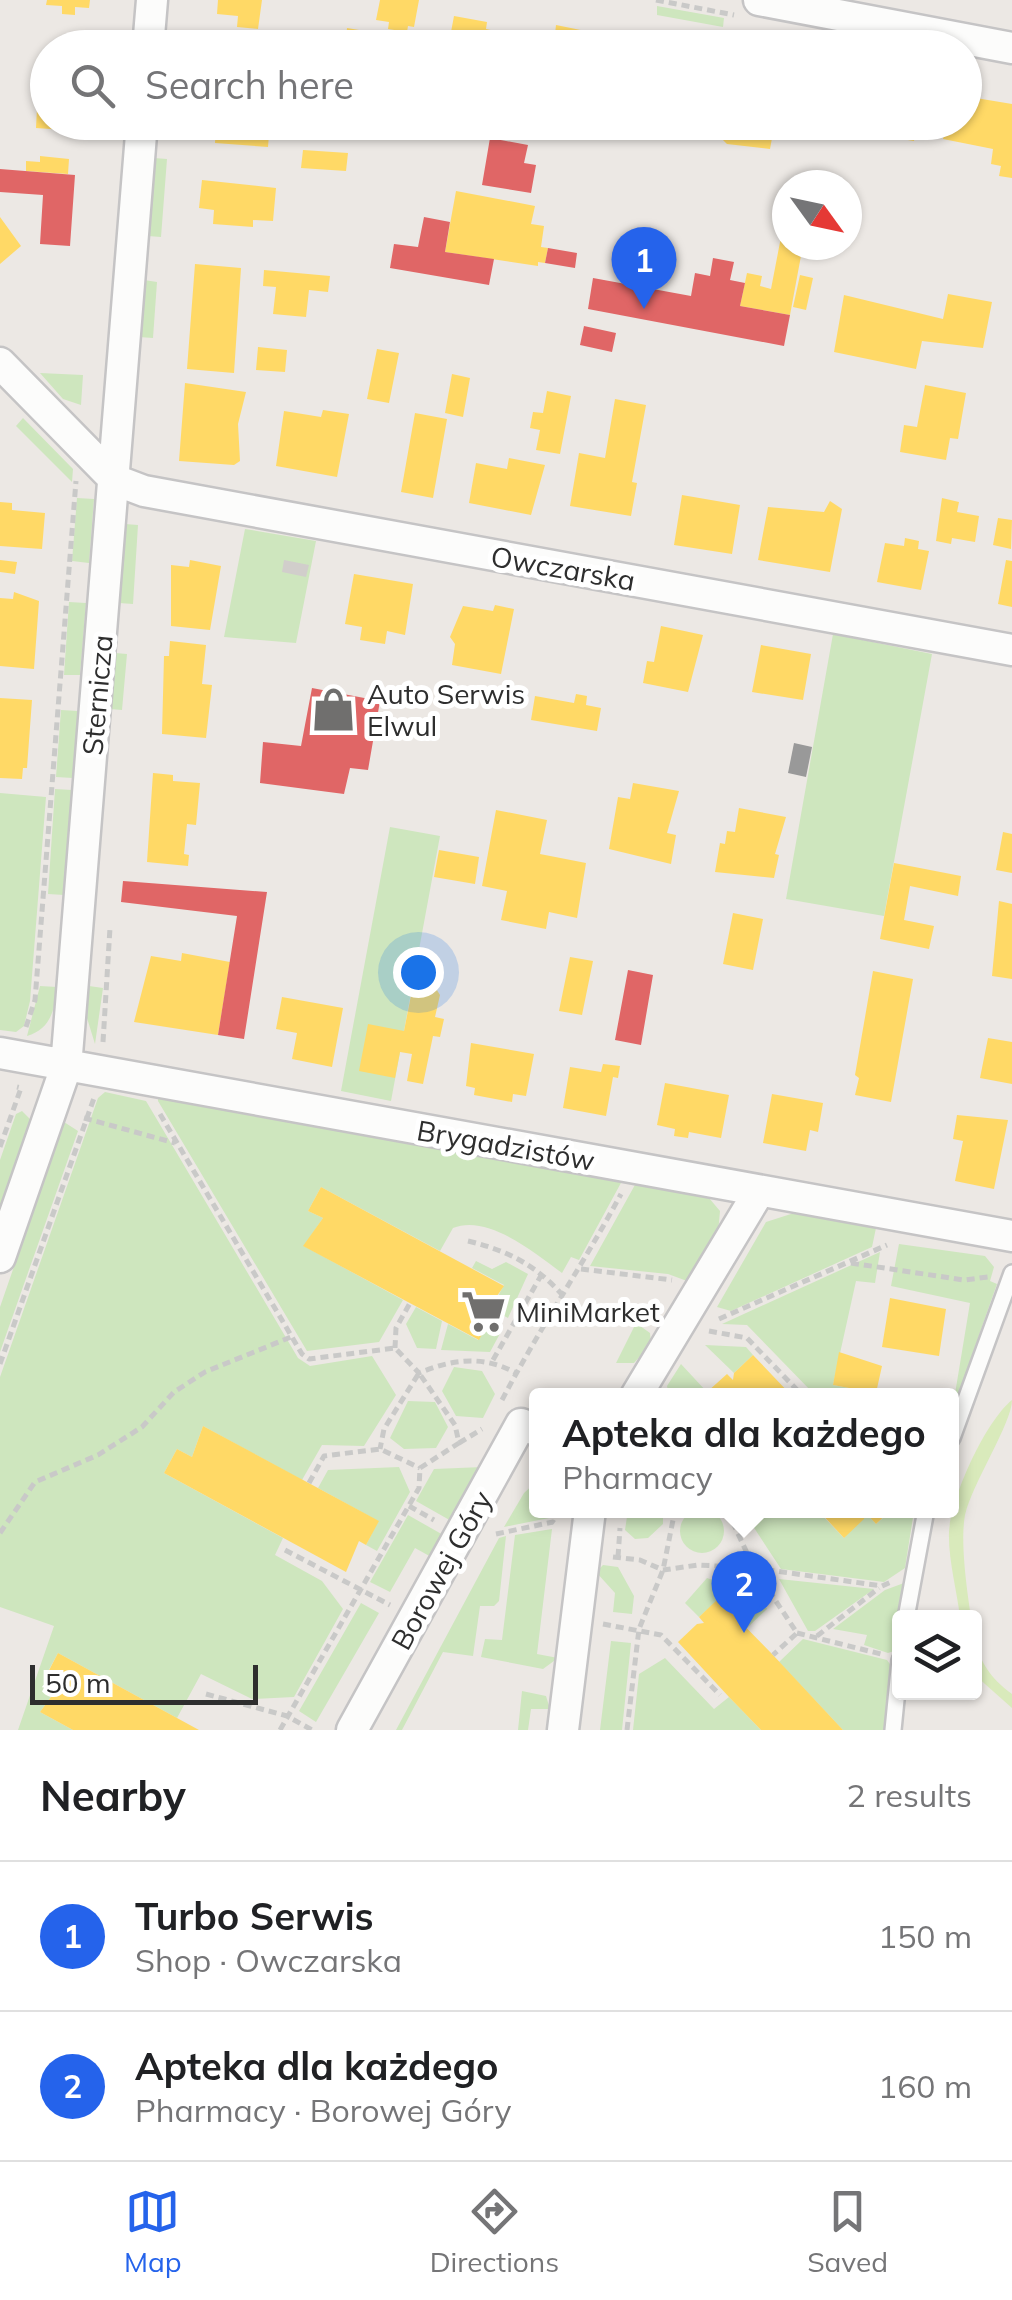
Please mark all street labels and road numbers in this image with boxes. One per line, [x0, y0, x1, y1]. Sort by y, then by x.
street label: Owczarska [488, 538, 638, 598]
street label: Sternicza [74, 633, 120, 757]
street label: Brygadzistów [414, 1112, 598, 1178]
street label: Borowej Góry [383, 1484, 499, 1656]

